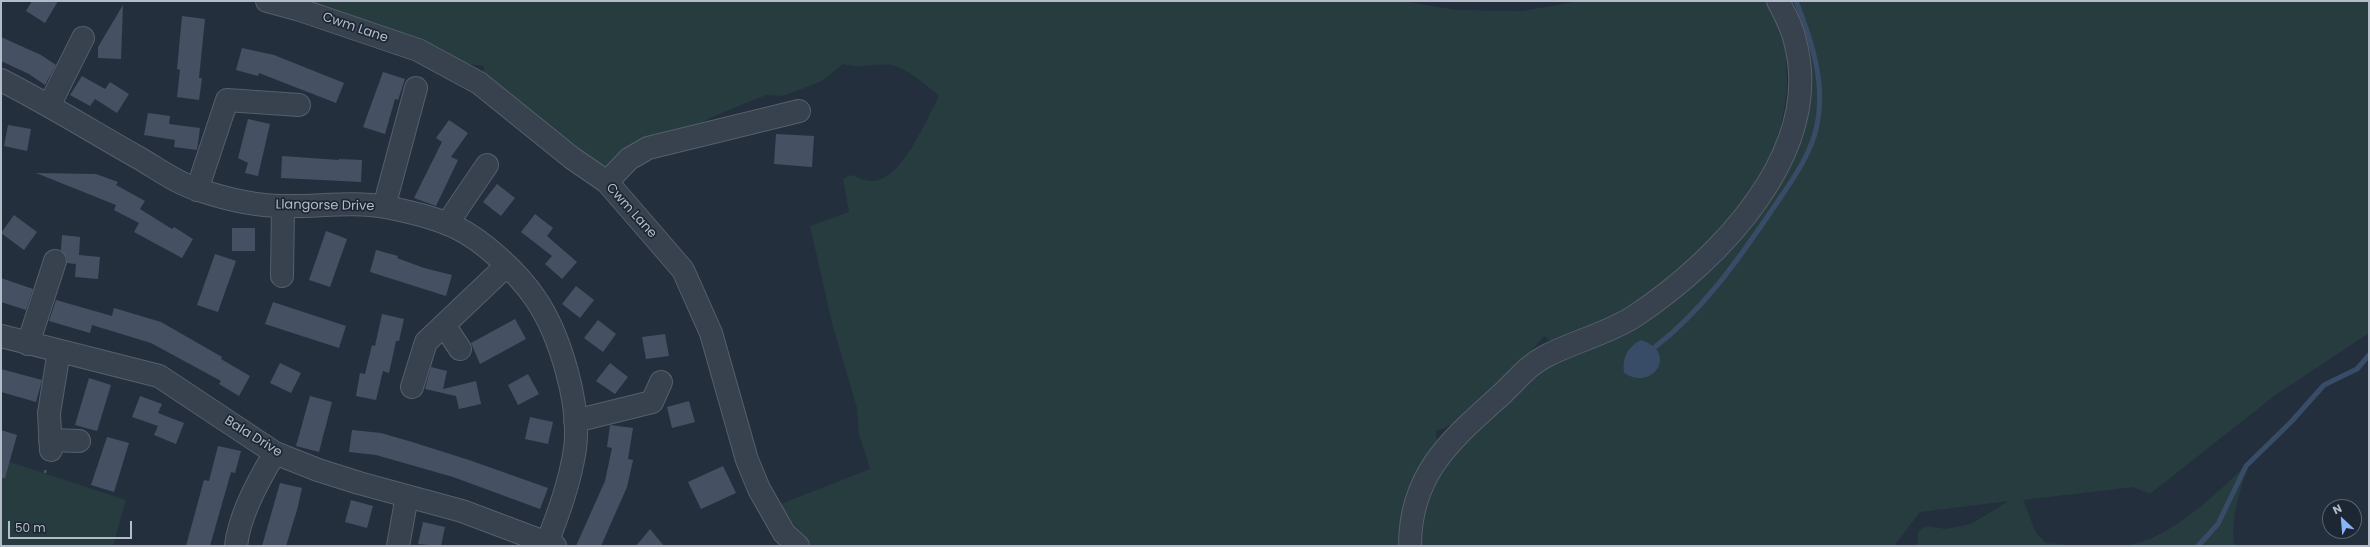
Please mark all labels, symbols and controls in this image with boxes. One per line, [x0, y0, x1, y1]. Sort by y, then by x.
street label: Cwm Lane [320, 10, 390, 46]
street label: Cwm Lane [602, 180, 660, 242]
street label: Llangorse Drive [275, 197, 375, 215]
street label: Bala Drive [221, 413, 285, 461]
north arrow [2322, 499, 2362, 539]
text: N [2330, 500, 2344, 518]
scale bar [10, 513, 134, 539]
text: 50 m [15, 519, 46, 536]

